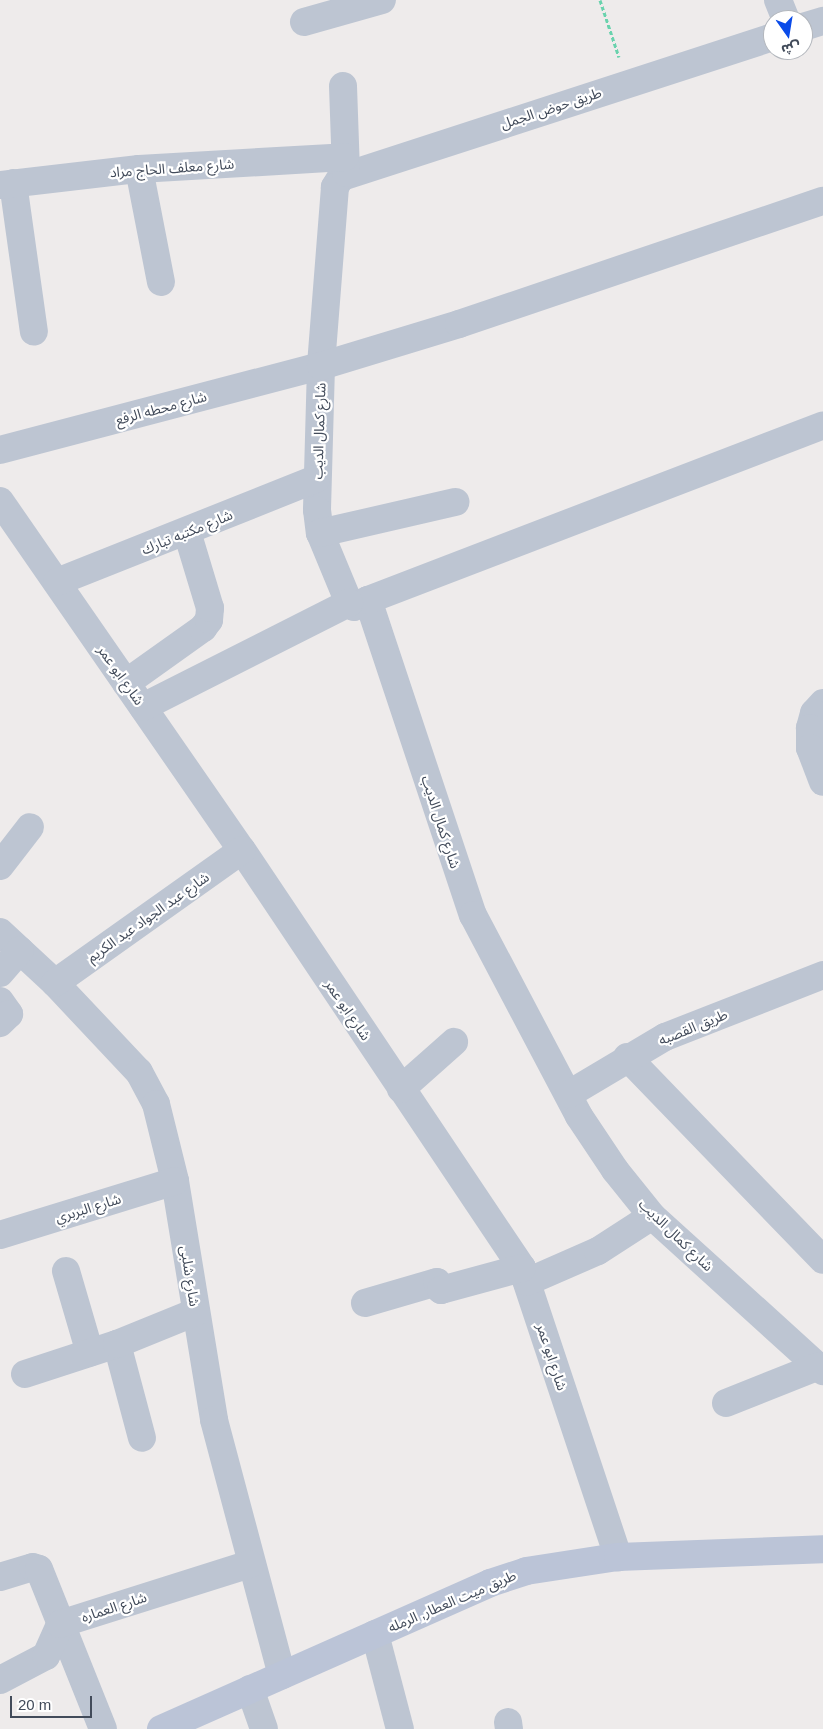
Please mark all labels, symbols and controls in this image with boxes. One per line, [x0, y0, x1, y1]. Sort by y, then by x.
north arrow [763, 10, 813, 60]
text: ش [780, 39, 802, 59]
street label: طريق حوض الجمل [498, 84, 604, 132]
street label: شارع معلف الحاج مراد [109, 155, 235, 181]
street label: شارع كمال الديب [309, 382, 329, 480]
street label: شارع محطه الرفع [113, 388, 209, 428]
street label: شارع مكتبه تبارك [139, 506, 235, 558]
street label: شارع ابو عمر [94, 642, 148, 708]
street label: شارع كمال الديب [418, 773, 464, 871]
street label: شارع عبد الجواد عبد الكريم [84, 868, 212, 966]
street label: شارع ابو عمر [322, 977, 374, 1043]
street label: طريق القصبه [656, 1006, 730, 1048]
street label: شارع البربري [53, 1190, 123, 1226]
street label: شارع كمال الديب [635, 1195, 717, 1275]
street label: شارع شلبى [177, 1244, 203, 1308]
street label: شارع ابو عمر [533, 1321, 571, 1393]
street label: طريق ميت العطار, الرمله [386, 1566, 518, 1636]
street label: شارع العماره [79, 1589, 149, 1625]
scale bar [12, 1686, 95, 1718]
text: 20 m [18, 1696, 51, 1713]

